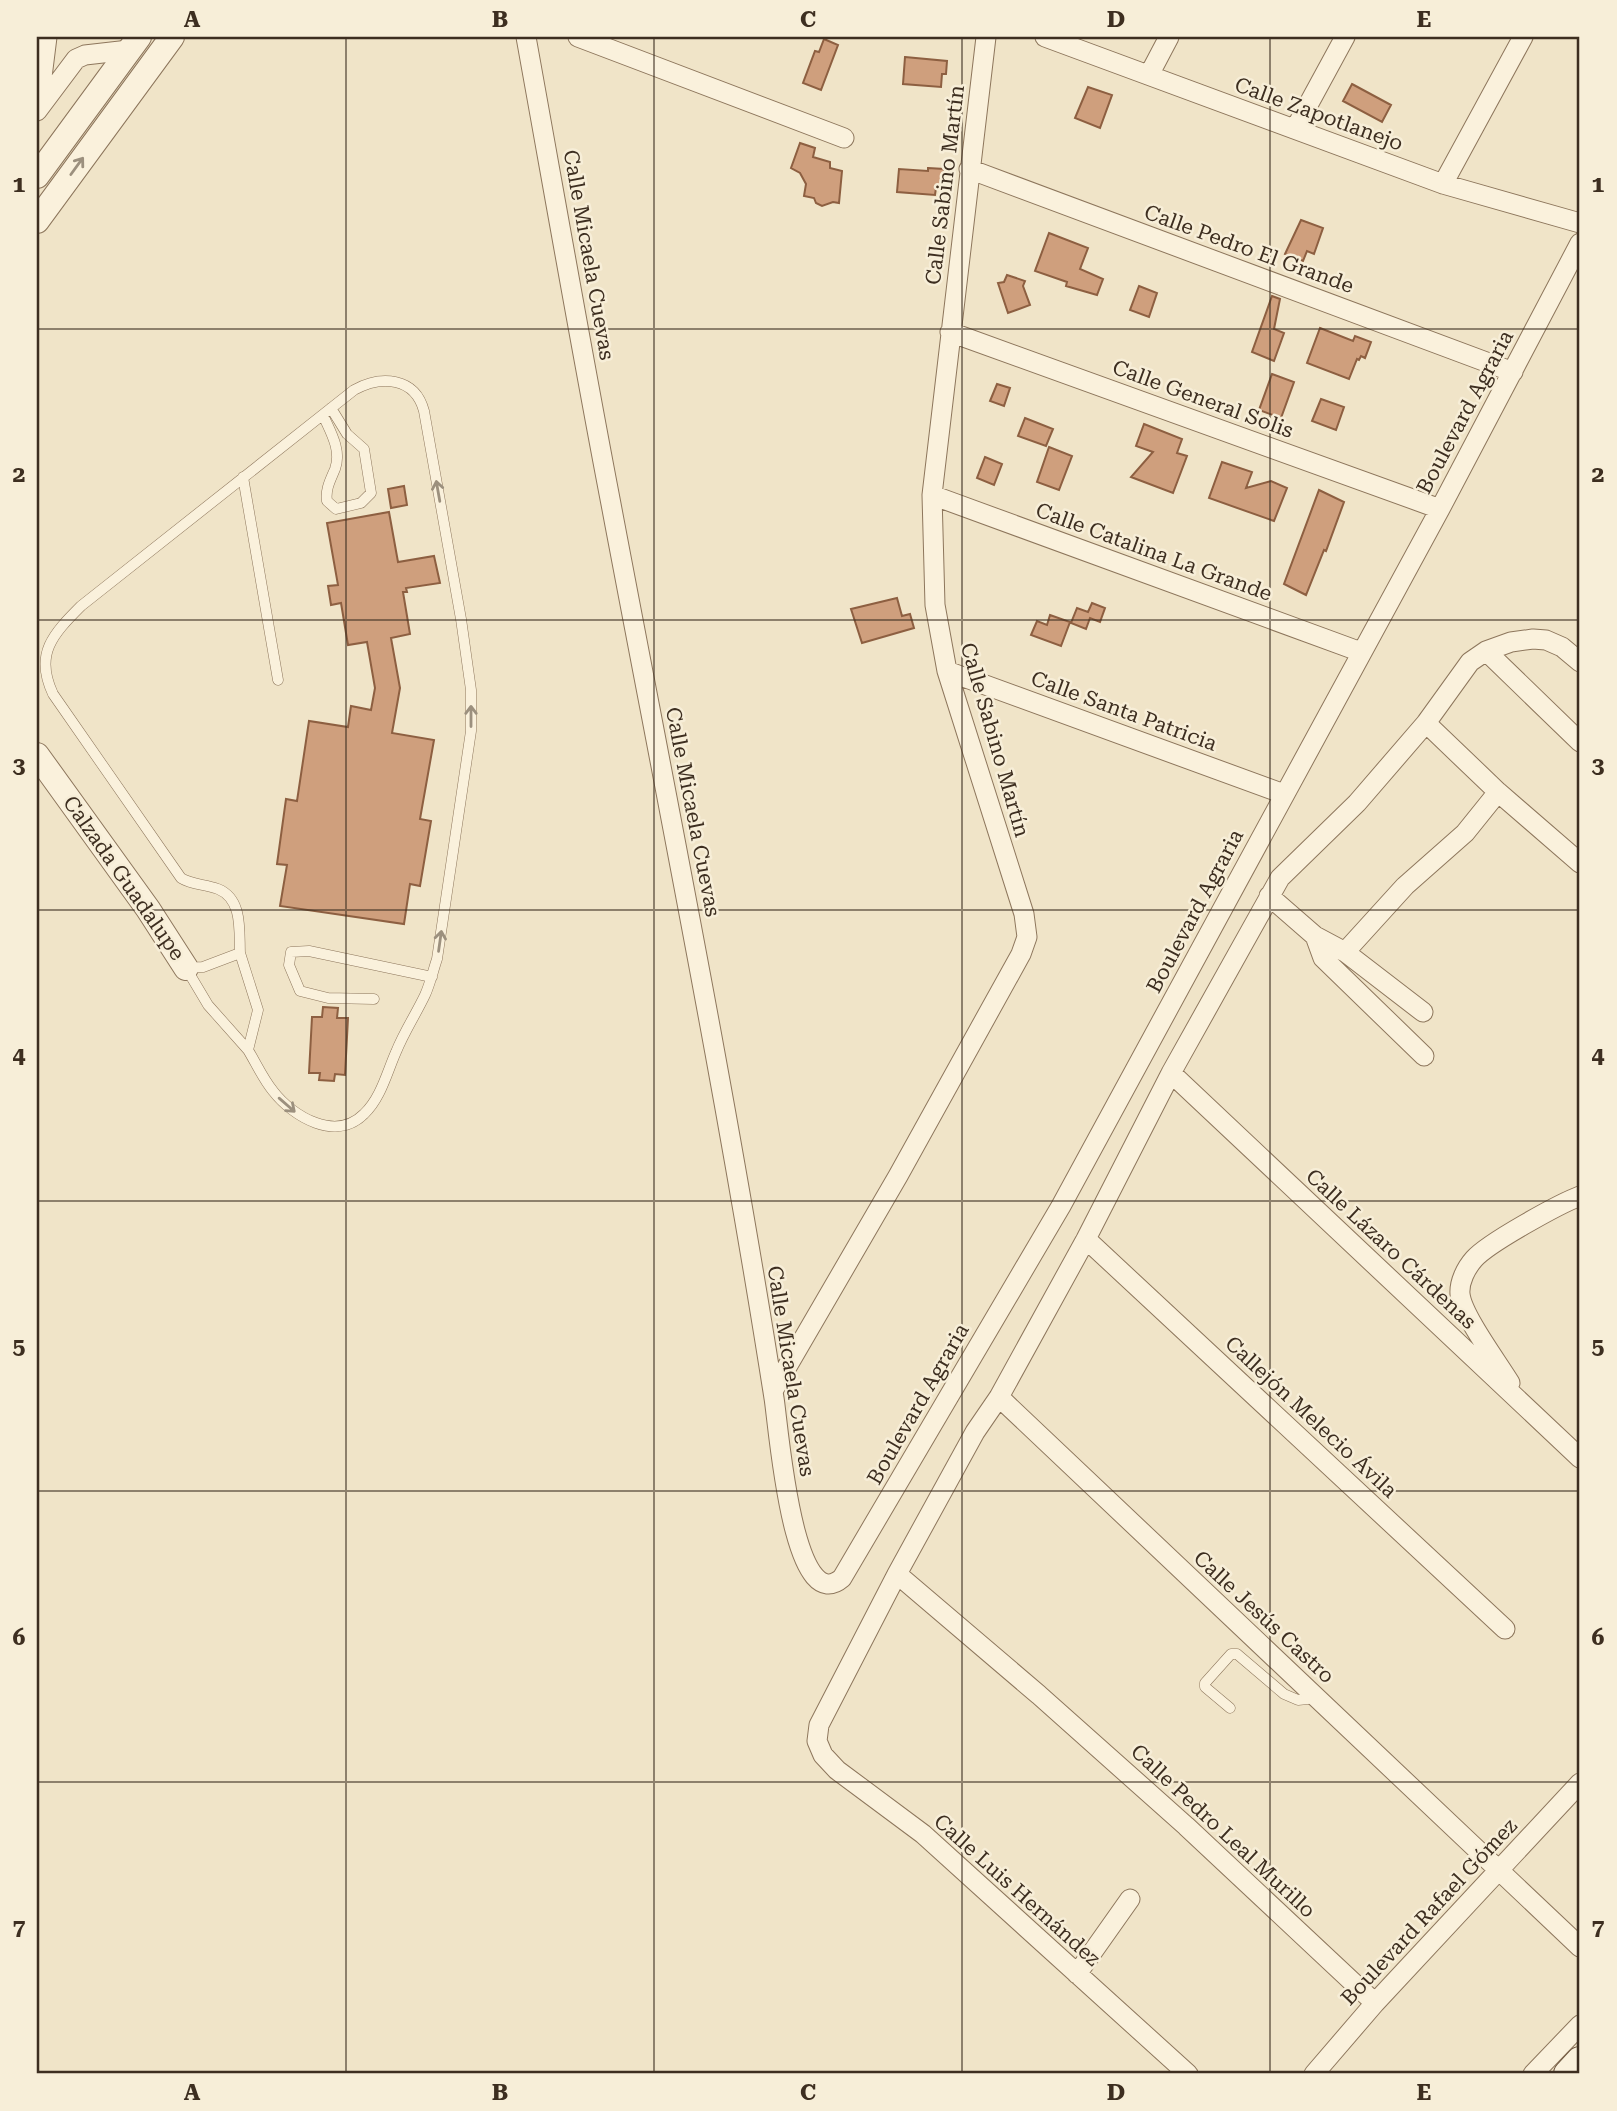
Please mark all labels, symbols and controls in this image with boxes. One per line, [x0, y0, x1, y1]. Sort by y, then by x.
text: A [184, 6, 201, 33]
text: B [492, 6, 508, 33]
text: C [800, 6, 816, 33]
text: D [1107, 6, 1125, 33]
text: E [1417, 6, 1431, 33]
street label: Calle Zapotlanejo [1232, 72, 1406, 156]
street label: Calle Sabino Martín [921, 83, 969, 286]
street label: Calle Micaela Cuevas [559, 148, 619, 362]
one-way arrow [70, 157, 85, 176]
text: 1 [13, 171, 26, 198]
text: 1 [1592, 171, 1605, 198]
street label: Calle Pedro El Grande [1141, 200, 1357, 298]
street label: Boulevard Agraria [1412, 326, 1519, 498]
street label: Calle General Solis [1109, 355, 1297, 443]
text: 2 [13, 461, 25, 488]
text: 2 [1592, 461, 1604, 488]
one-way arrow [431, 480, 445, 503]
street label: Calle Catalina La Grande [1033, 498, 1275, 606]
street label: Calle Sabino Martín [956, 640, 1034, 840]
street label: Calle Santa Patricia [1028, 666, 1221, 756]
one-way arrow [464, 705, 478, 728]
street label: Calle Micaela Cuevas [661, 705, 725, 919]
text: 3 [13, 752, 26, 779]
text: 3 [1592, 752, 1605, 779]
street label: Calzada Guadalupe [58, 791, 190, 965]
street label: Boulevard Agraria [1142, 825, 1249, 997]
one-way arrow [434, 930, 447, 953]
text: 4 [13, 1042, 26, 1069]
text: 4 [1592, 1042, 1605, 1069]
one-way arrow [278, 1097, 296, 1113]
street label: Calle Lázaro Cárdenas [1301, 1164, 1481, 1334]
street label: Calle Micaela Cuevas [762, 1264, 820, 1478]
street label: Boulevard Agraria [862, 1319, 974, 1489]
street label: Callejón Melecio Ávila [1220, 1331, 1403, 1503]
text: 5 [13, 1333, 26, 1360]
text: 5 [1592, 1333, 1605, 1360]
street label: Calle Jesús Castro [1189, 1546, 1339, 1688]
text: 6 [13, 1624, 26, 1651]
text: 6 [1592, 1624, 1605, 1651]
street label: Calle Pedro Leal Murillo [1126, 1739, 1320, 1923]
street label: Calle Luis Hernández [929, 1809, 1105, 1971]
street label: Boulevard Rafael Gómez [1336, 1814, 1522, 2010]
text: 7 [13, 1914, 26, 1941]
text: 7 [1592, 1914, 1605, 1941]
text: A [184, 2079, 201, 2106]
text: B [492, 2079, 508, 2106]
text: C [800, 2079, 816, 2106]
text: D [1107, 2079, 1125, 2106]
text: E [1417, 2079, 1431, 2106]

